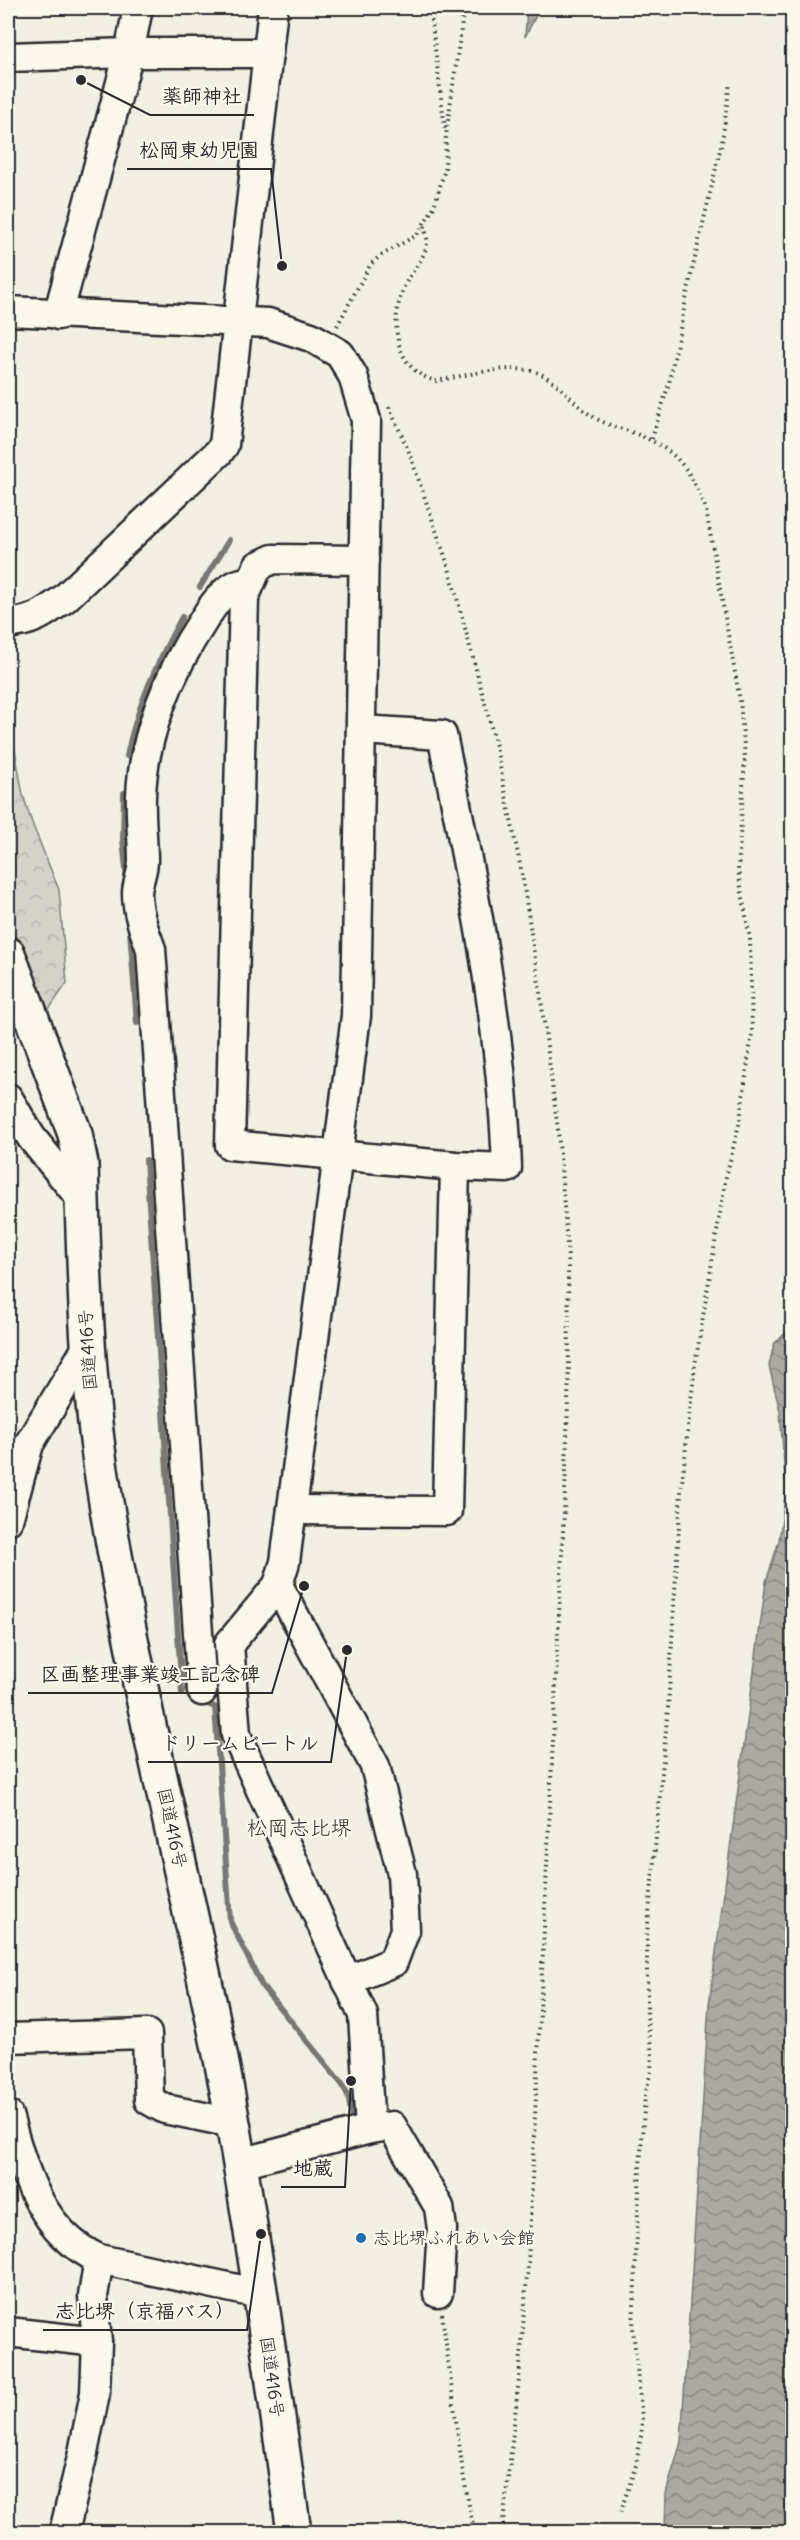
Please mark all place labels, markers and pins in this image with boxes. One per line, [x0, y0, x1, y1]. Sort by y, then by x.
callout: 薬師神社 [150, 77, 254, 115]
callout: 松岡東幼児園 [127, 131, 271, 169]
callout: 区画整理事業竣工記念碑 [28, 1655, 272, 1693]
callout: ドリームビートル [148, 1724, 331, 1762]
callout: 地蔵 [281, 2149, 345, 2187]
place label: 志比堺ふれあい会館 [373, 2226, 535, 2249]
marker: 志比堺ふれあい会館 [354, 2231, 368, 2245]
callout: 志比堺（京福バス） [43, 2292, 247, 2330]

